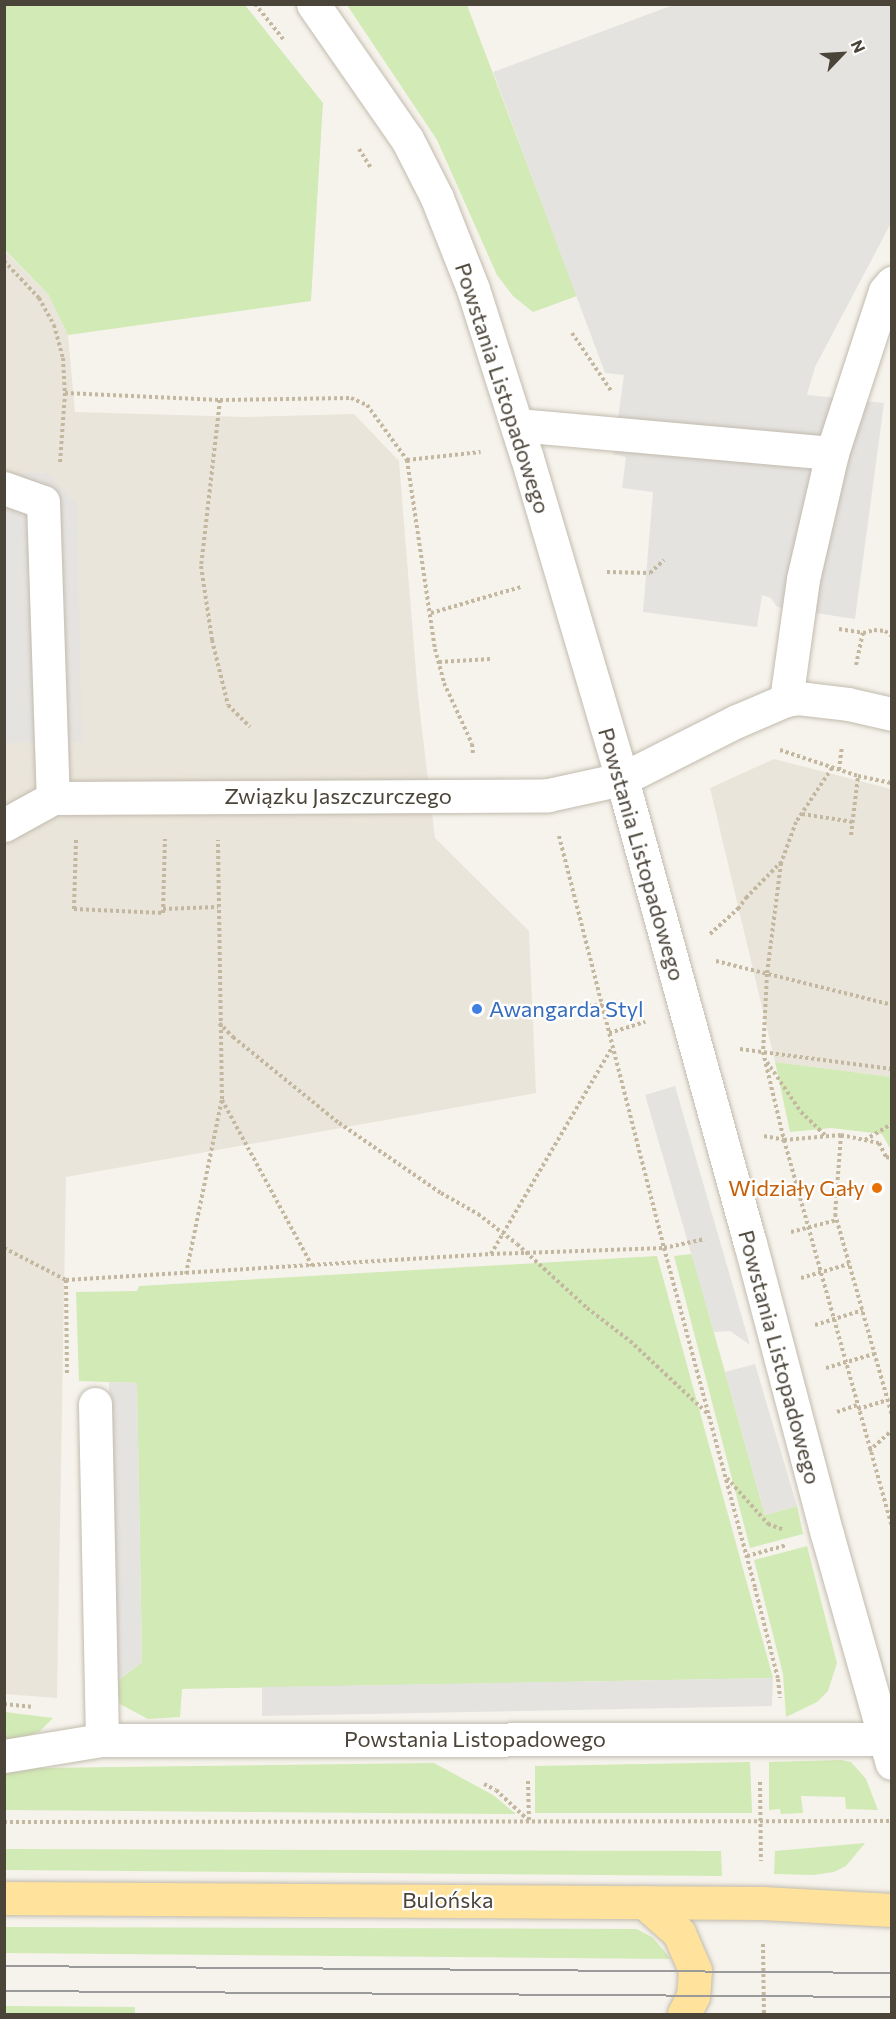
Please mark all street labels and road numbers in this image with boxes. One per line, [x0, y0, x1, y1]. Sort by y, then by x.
street label: Powstania Listopadowego [450, 259, 556, 517]
street label: Powstania Listopadowego [593, 724, 691, 984]
street label: Związku Jaszczurczego [224, 783, 452, 809]
street label: Powstania Listopadowego [733, 1227, 827, 1487]
street label: Powstania Listopadowego [344, 1726, 606, 1752]
street label: Bulońska [402, 1887, 494, 1913]

